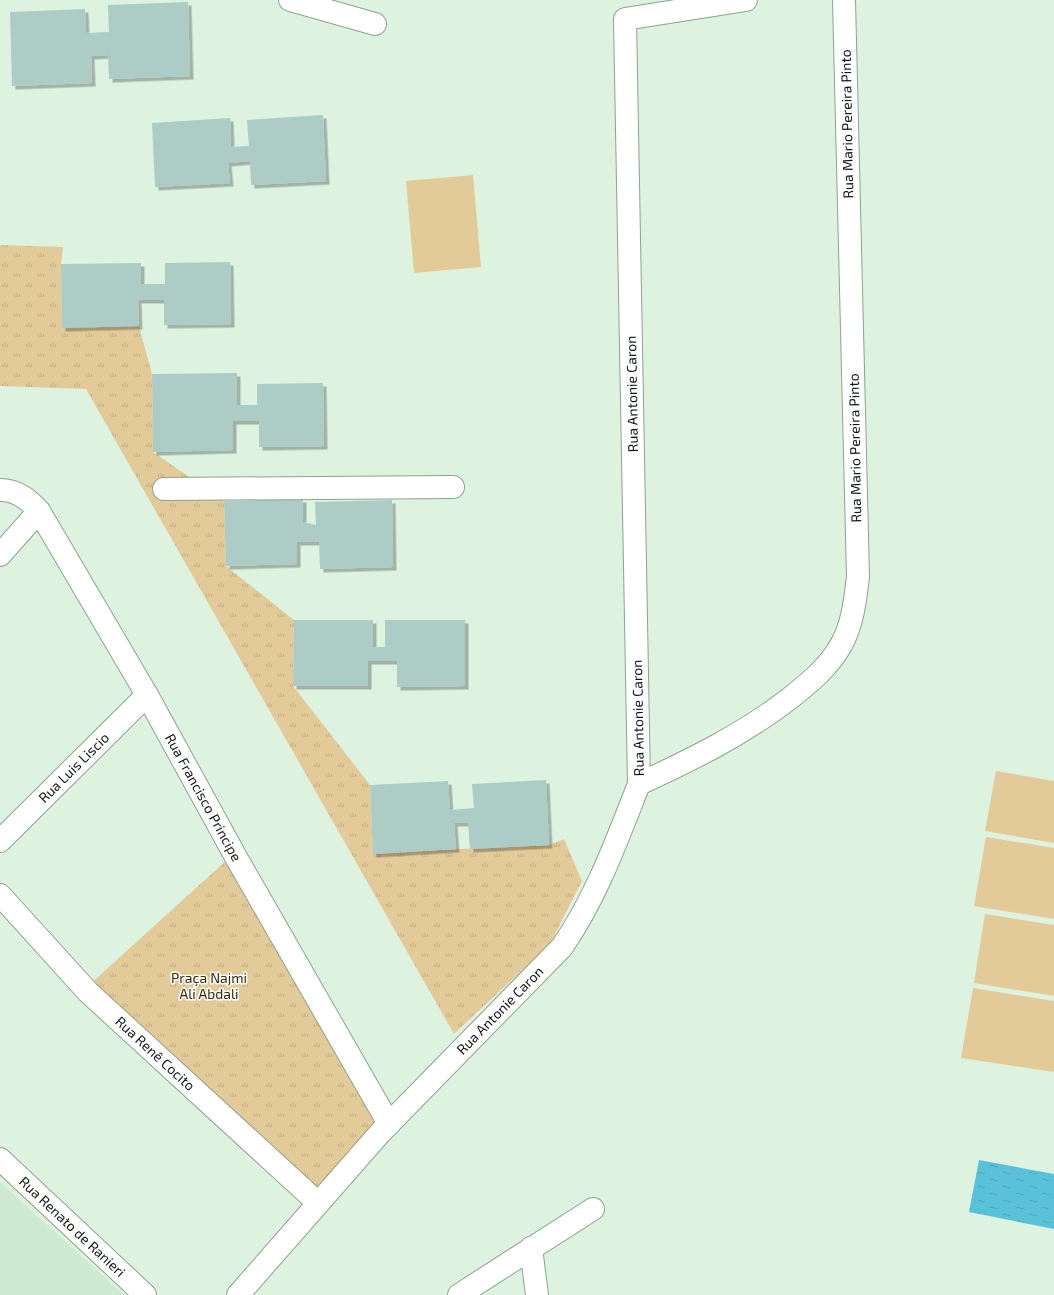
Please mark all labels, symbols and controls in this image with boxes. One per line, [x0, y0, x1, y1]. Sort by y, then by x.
street label: Rua Mario Pereira Pinto [837, 49, 856, 199]
street label: Rua Antonie Caron [622, 336, 641, 452]
street label: Rua Mario Pereira Pinto [845, 373, 864, 523]
street label: Rua Antonie Caron [628, 660, 647, 776]
street label: Rua Luis Liscio [35, 729, 112, 806]
street label: Rua Francisco Principe [162, 730, 246, 864]
street label: Rua Antonie Caron [453, 962, 547, 1058]
park label: Praça Najmi Ali Abdali [171, 969, 247, 1002]
street label: Rua Renê Cocito [112, 1012, 199, 1094]
street label: Rua Renato de Ranieri [16, 1173, 129, 1280]

